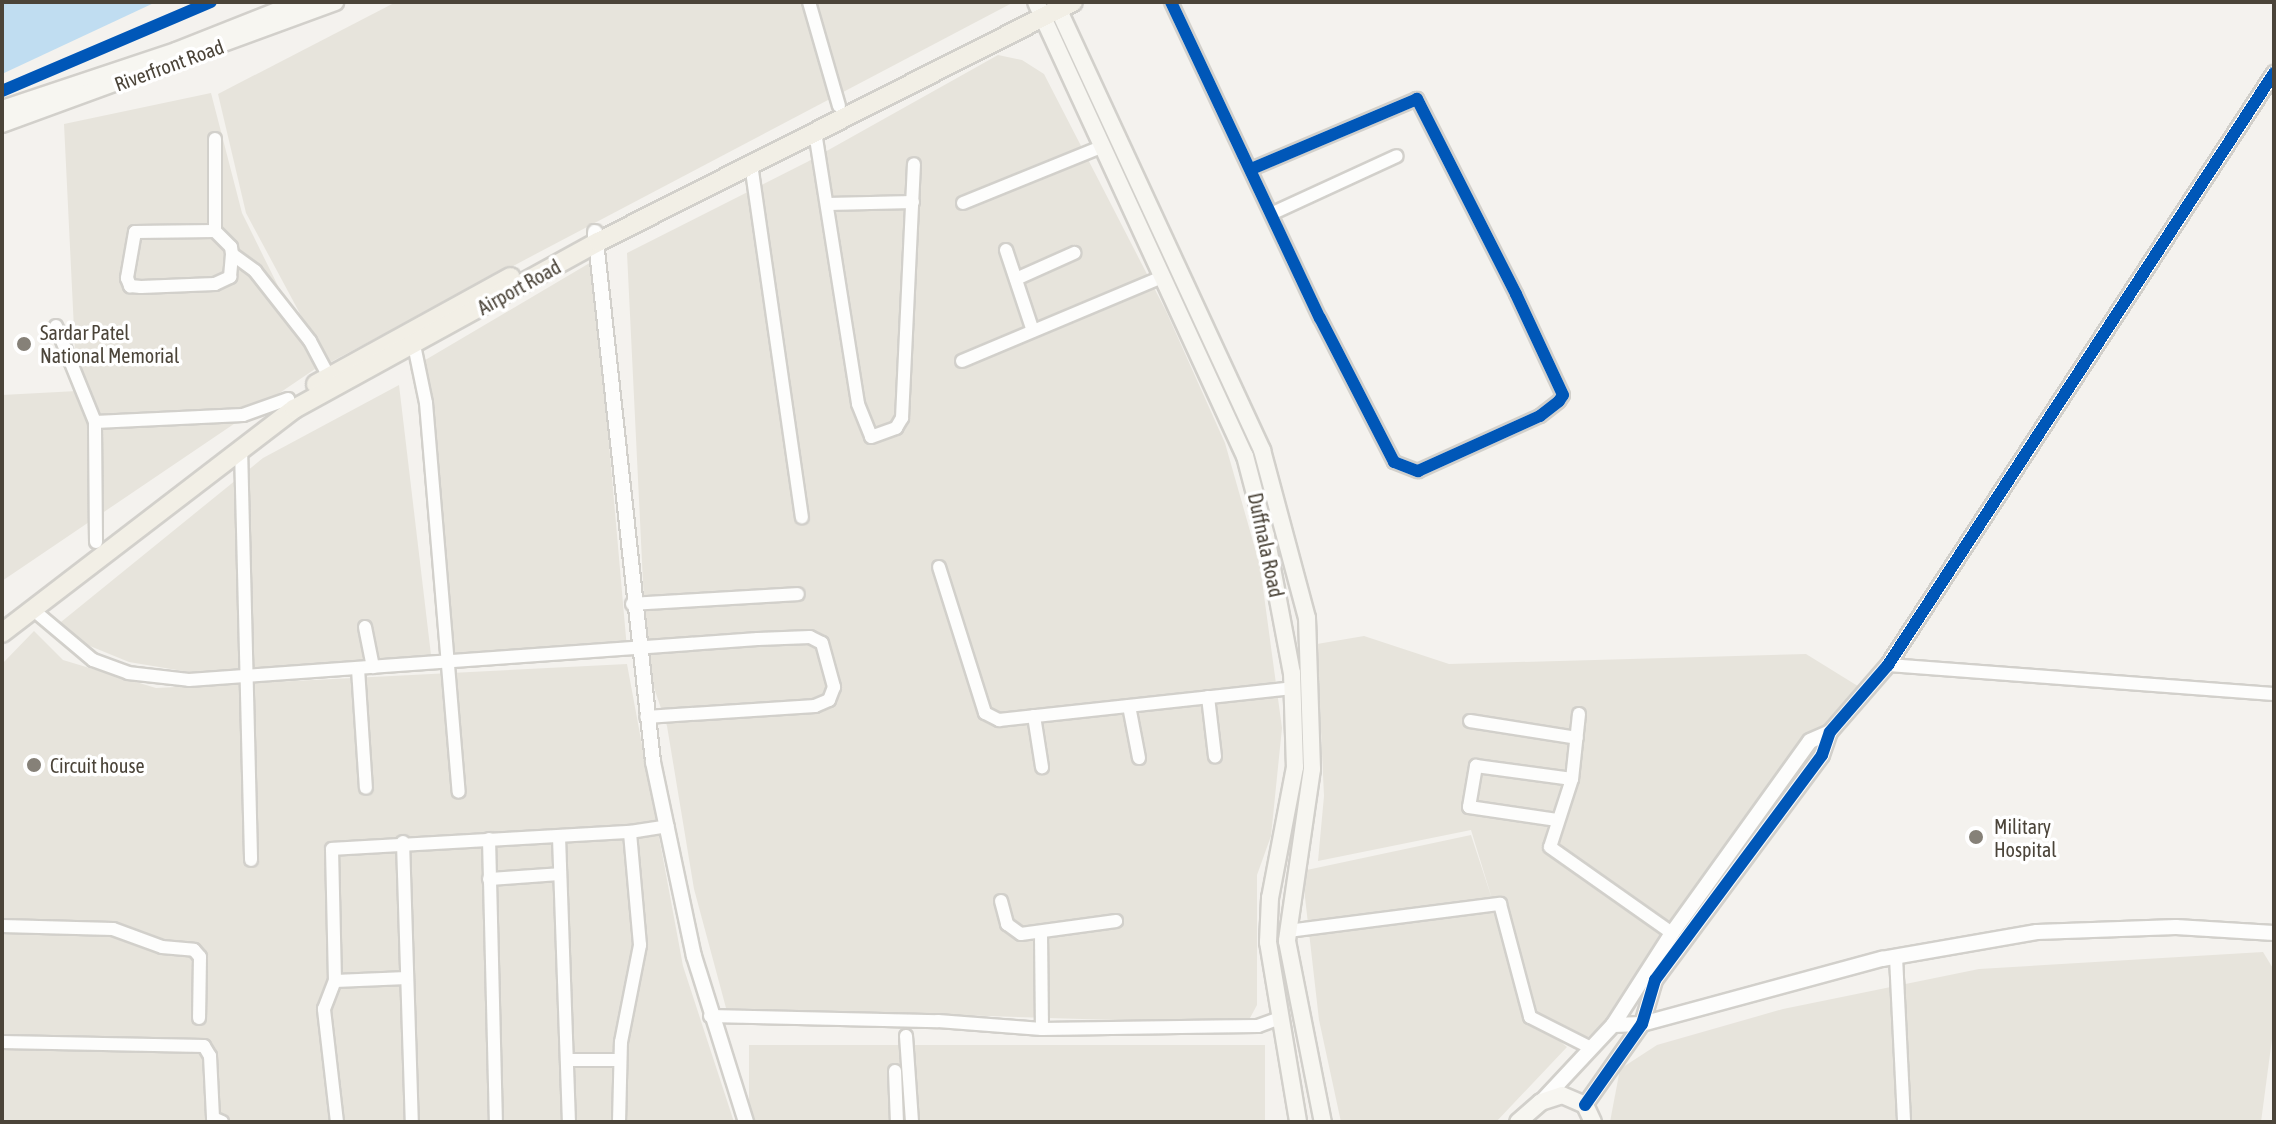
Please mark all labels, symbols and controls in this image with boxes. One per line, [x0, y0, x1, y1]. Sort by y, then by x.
street label: Riverfront Road [111, 34, 227, 96]
street label: Airport Road [473, 254, 565, 320]
place label: Sardar Patel National Memorial [40, 320, 179, 367]
marker: Sardar Patel National Memorial [15, 335, 33, 353]
street label: Duffnala Road [1243, 491, 1289, 599]
place label: Circuit house [50, 753, 145, 777]
marker: Circuit house [25, 756, 43, 774]
place label: Military Hospital [1994, 814, 2057, 861]
marker: Military Hospital [1965, 826, 1987, 848]

